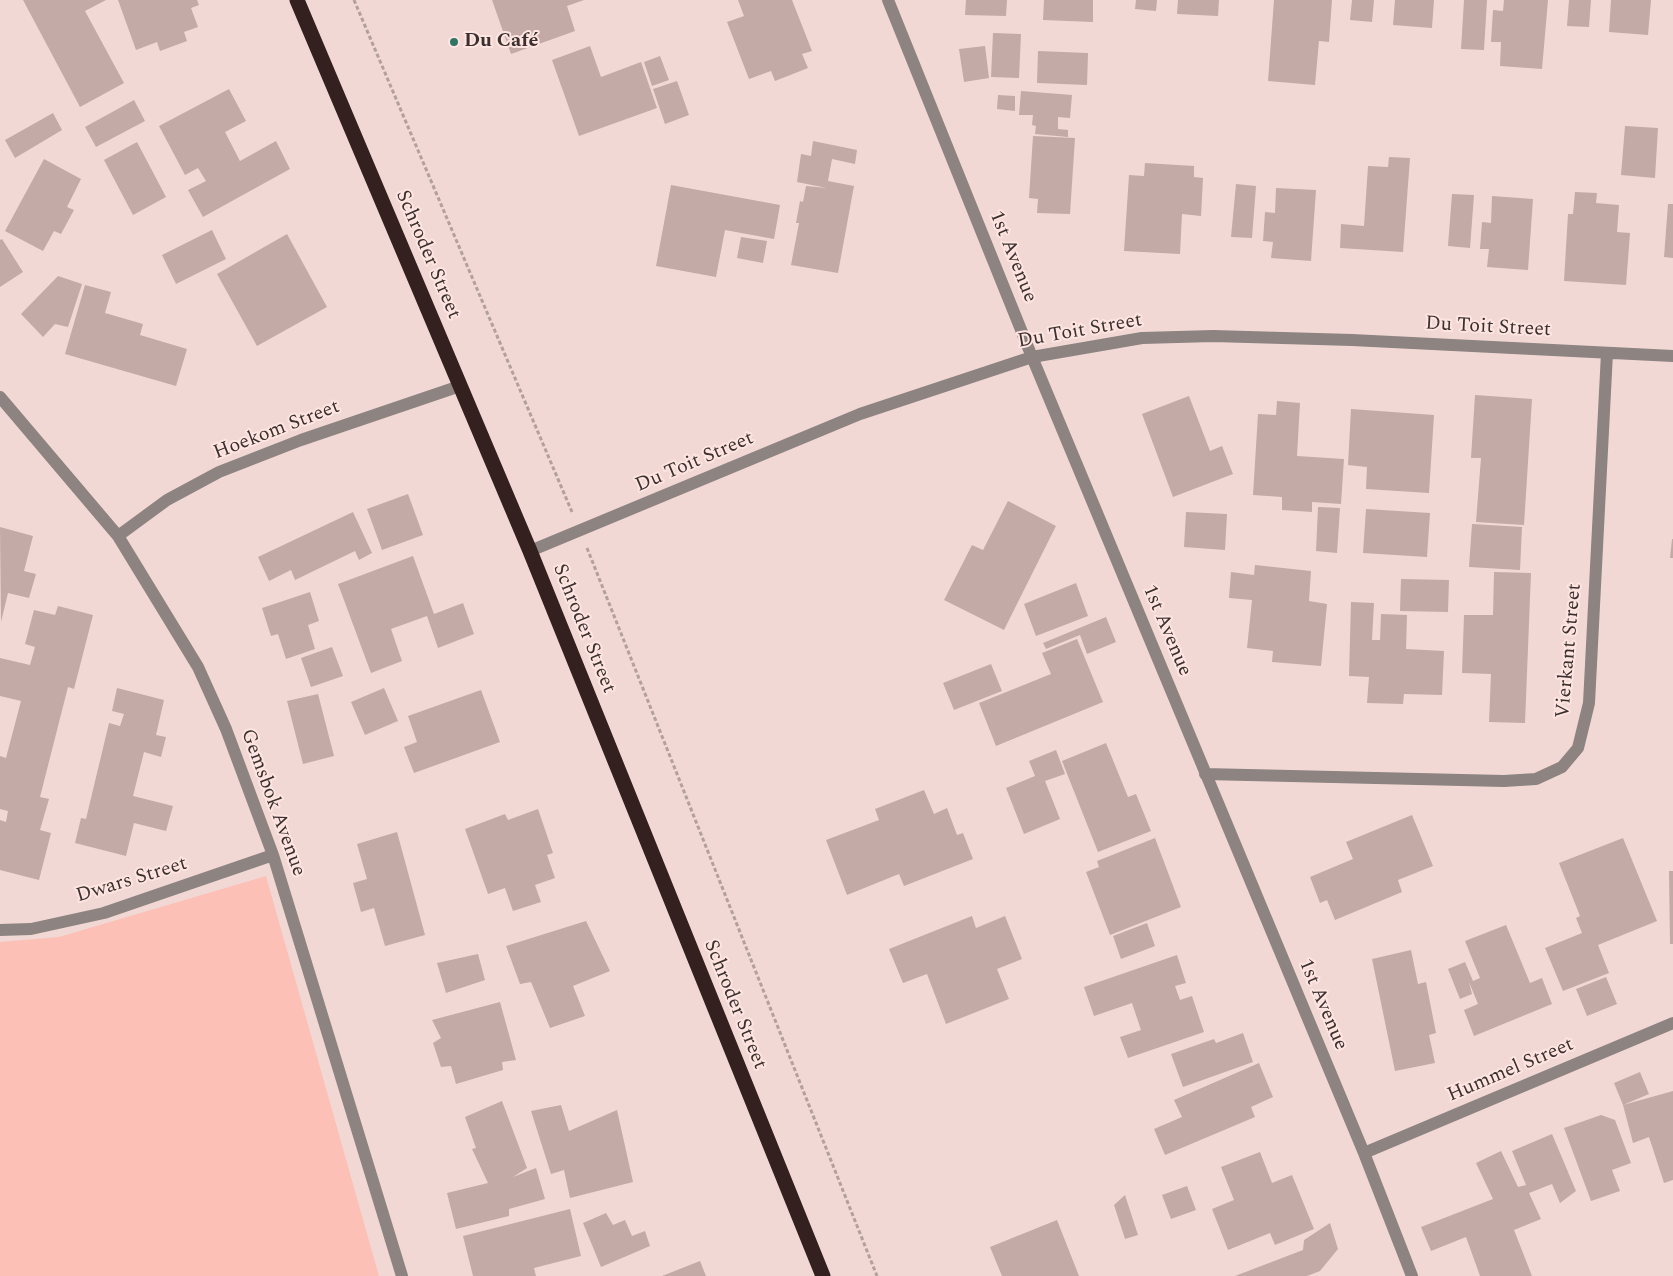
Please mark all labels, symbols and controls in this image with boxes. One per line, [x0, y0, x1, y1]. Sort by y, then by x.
place label: Du Café [464, 30, 538, 54]
marker: Du Café [448, 36, 460, 48]
street label: Schroder Street [389, 187, 465, 323]
street label: 1st Avenue [983, 208, 1041, 306]
street label: Du Toit Street [1016, 309, 1144, 355]
street label: Du Toit Street [1425, 313, 1551, 343]
street label: Hoekom Street [211, 396, 343, 466]
street label: Du Toit Street [632, 427, 758, 499]
street label: Schroder Street [546, 561, 620, 697]
street label: 1st Avenue [1136, 582, 1196, 680]
street label: Vierkant Street [1552, 582, 1588, 720]
street label: Gemsbok Avenue [234, 726, 310, 880]
street label: Dwars Street [74, 853, 190, 909]
street label: Schroder Street [697, 937, 771, 1073]
street label: 1st Avenue [1292, 956, 1352, 1054]
street label: Hummel Street [1444, 1034, 1578, 1108]

